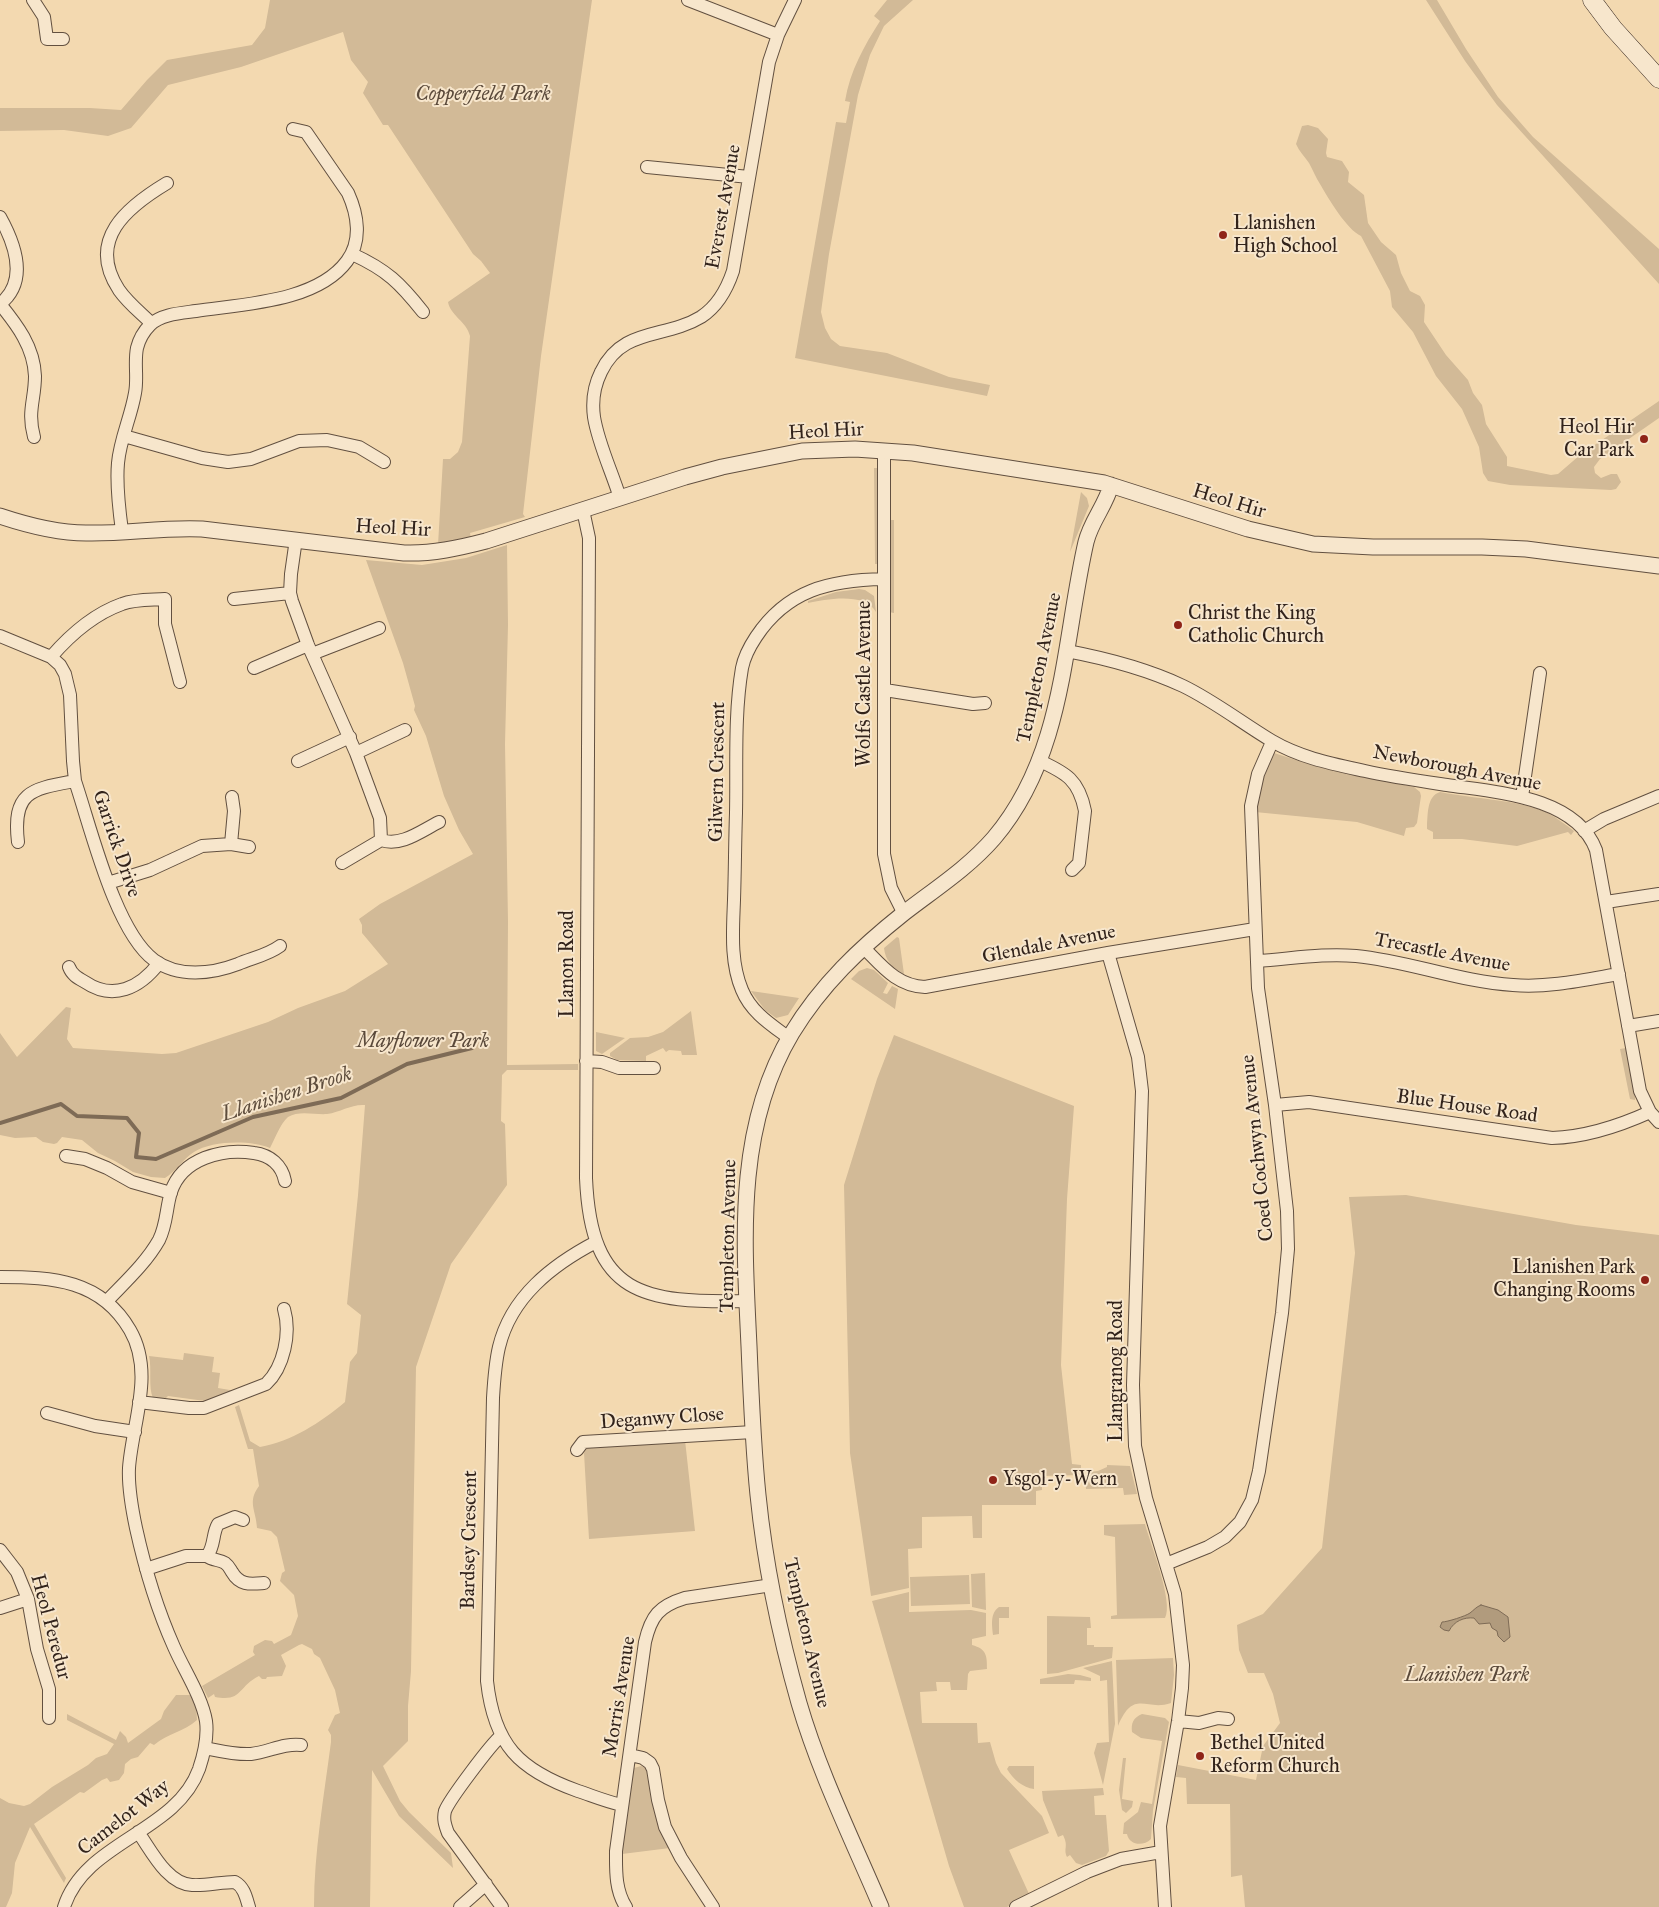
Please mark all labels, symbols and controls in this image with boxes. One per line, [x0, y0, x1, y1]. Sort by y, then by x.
park label: Copperfield Park [415, 83, 551, 107]
street label: Everest Avenue [701, 143, 747, 271]
place label: Llanishen High School [1233, 212, 1337, 259]
marker: Llanishen High School [1217, 229, 1229, 241]
place label: Heol Hir Car Park [1558, 416, 1634, 463]
street label: Heol Hir [788, 418, 864, 446]
marker: Heol Hir Car Park [1638, 433, 1650, 445]
street label: Heol Hir [1189, 479, 1269, 525]
street label: Heol Hir [355, 515, 431, 543]
street label: Templeton Avenue [1012, 591, 1068, 745]
street label: Wolfs Castle Avenue [853, 601, 877, 767]
place label: Christ the King Catholic Church [1188, 602, 1324, 649]
marker: Christ the King Catholic Church [1172, 619, 1184, 631]
street label: Gilwern Crescent [705, 702, 731, 842]
street label: Newborough Avenue [1371, 741, 1543, 797]
street label: Garrick Drive [86, 787, 146, 901]
street label: Llanon Road [556, 910, 580, 1018]
street label: Glendale Avenue [980, 920, 1118, 970]
street label: Trecastle Avenue [1372, 928, 1512, 978]
park label: Mayflower Park [357, 1030, 489, 1054]
street label: Coed Cochwyn Avenue [1236, 1054, 1280, 1242]
water label: Llanishen Brook [219, 1062, 355, 1128]
street label: Blue House Road [1395, 1085, 1539, 1129]
street label: Templeton Avenue [716, 1159, 742, 1313]
place label: Llanishen Park Changing Rooms [1493, 1256, 1635, 1303]
marker: Llanishen Park Changing Rooms [1639, 1274, 1651, 1286]
street label: Llangranog Road [1105, 1300, 1129, 1442]
street label: Deganwy Close [599, 1403, 725, 1435]
place label: Ysgol-y-Wern [1003, 1468, 1117, 1492]
street label: Bardsey Crescent [457, 1470, 483, 1610]
marker: Ysgol-y-Wern [987, 1474, 999, 1486]
street label: Templeton Avenue [777, 1556, 835, 1710]
street label: Heol Peredur [24, 1572, 76, 1682]
street label: Morris Avenue [599, 1635, 641, 1759]
park label: Llanishen Park [1405, 1664, 1529, 1688]
place label: Bethel United Reform Church [1210, 1732, 1340, 1779]
marker: Bethel United Reform Church [1194, 1750, 1206, 1762]
street label: Camelot Way [73, 1775, 175, 1861]

